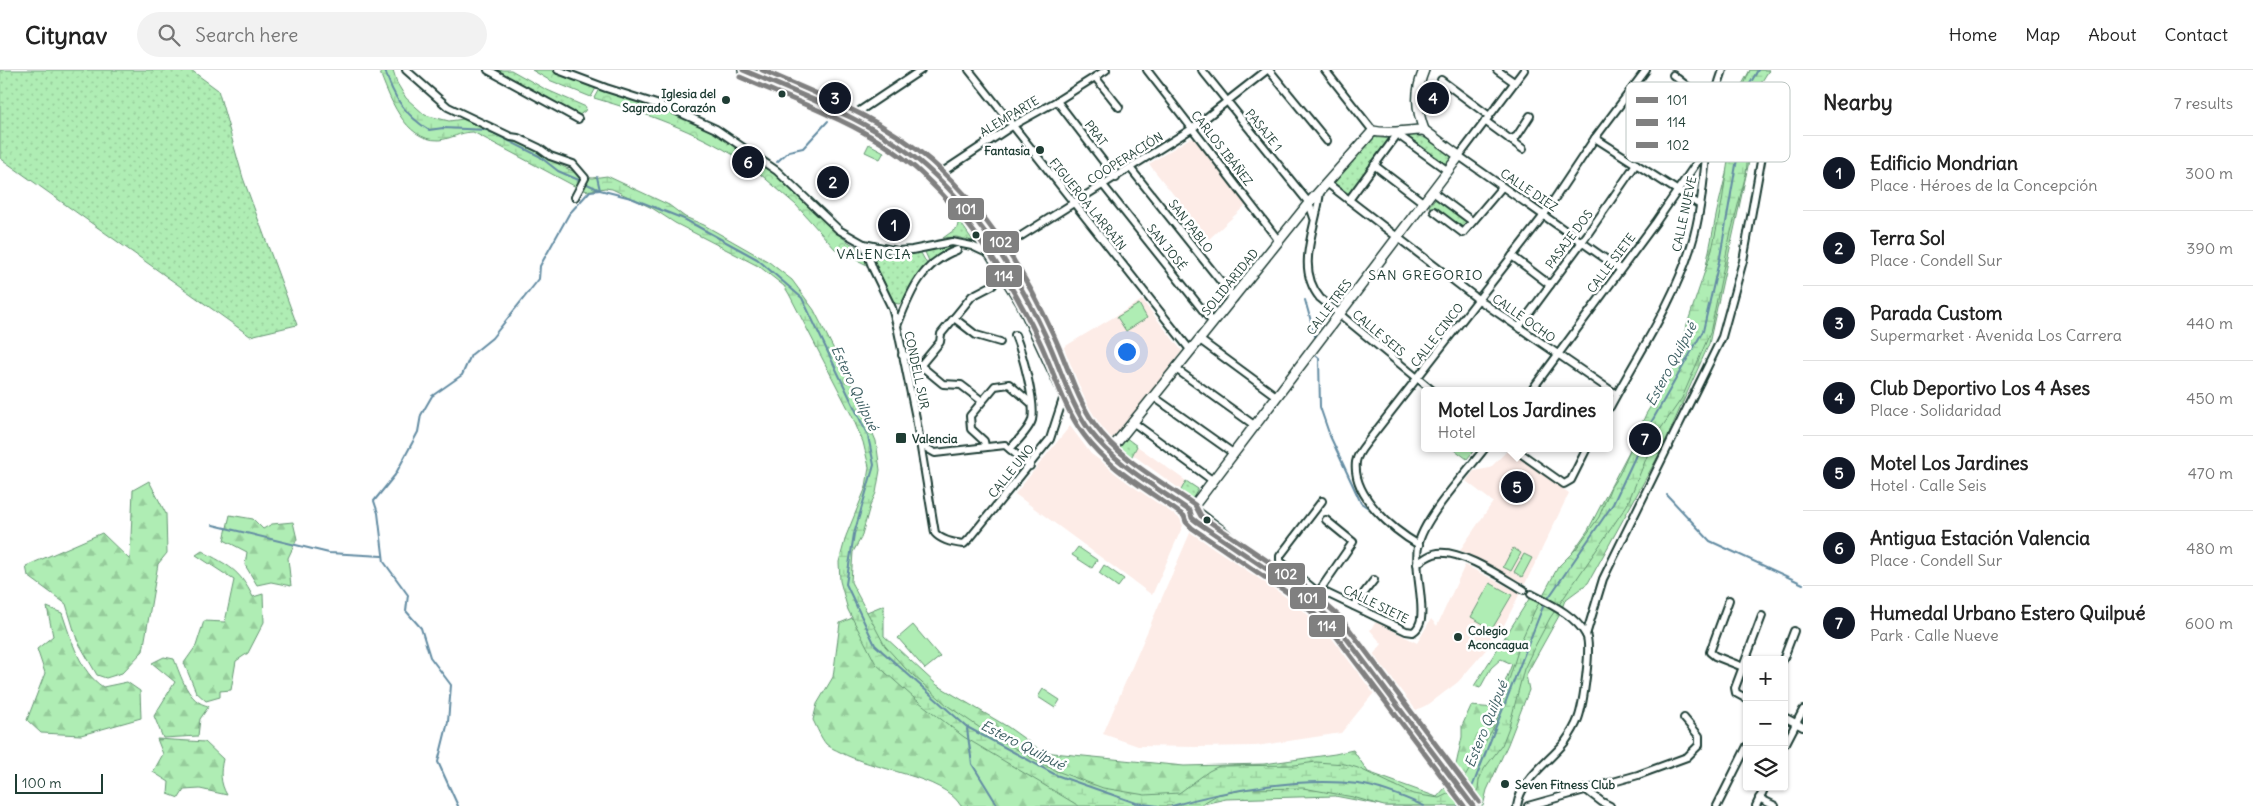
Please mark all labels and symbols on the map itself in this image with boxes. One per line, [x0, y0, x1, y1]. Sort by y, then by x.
pin: 3 [819, 79, 851, 117]
pin: 4 [1417, 79, 1449, 117]
legend [1626, 82, 1790, 162]
place label: Iglesia del Sagrado Corazón [622, 86, 716, 116]
unlabelled marker [777, 89, 787, 99]
text: 101 [1667, 91, 1687, 109]
street label: ALEMPARTE [977, 92, 1041, 140]
marker: Iglesia del Sagrado Corazón [720, 94, 732, 106]
street label: PASAJE 1 [1243, 106, 1285, 154]
street label: CARLOS IBÁÑEZ [1188, 107, 1256, 189]
text: 114 [1667, 113, 1686, 131]
street label: PRAT [1082, 117, 1110, 149]
street label: COOPERACIÓN [1084, 129, 1166, 187]
text: 102 [1667, 136, 1690, 154]
pin: 6 [732, 143, 764, 181]
place label: Fantasia [984, 143, 1030, 158]
marker: Fantasia [1034, 144, 1046, 156]
street label: FIGUEROA LARRAÍN [1046, 155, 1130, 253]
pin: 2 [817, 163, 849, 201]
street label: CALLE DIEZ [1497, 165, 1561, 215]
street label: CALLE NUEVE [1669, 175, 1699, 253]
street label: SAN PABLO [1166, 196, 1216, 256]
line badge: 101 [947, 197, 985, 221]
text: 101 [956, 200, 976, 218]
pin: 1 [878, 206, 910, 244]
street label: PASAJE DOS [1542, 207, 1596, 271]
street label: SAN JOSÉ [1144, 221, 1190, 273]
unlabelled marker [971, 230, 981, 240]
line badge: 102 [982, 230, 1020, 254]
street label: CALLE SIETE [1584, 230, 1638, 296]
text: 102 [990, 233, 1013, 251]
district label: VALENCIA [836, 245, 912, 263]
street label: SOLIDARIDAD [1199, 246, 1261, 318]
line badge: 114 [985, 264, 1023, 288]
district label: SAN GREGORIO [1368, 266, 1484, 284]
text: 114 [994, 267, 1014, 285]
street label: CALLE TRES [1303, 276, 1355, 338]
street label: CALLE OCHO [1490, 291, 1558, 345]
street label: CALLE CINCO [1407, 300, 1467, 370]
street label: CALLE SEIS [1350, 307, 1409, 360]
water label: Estero Quilpué [1641, 318, 1701, 409]
street label: CONDELL SUR [901, 330, 933, 411]
your location [1114, 339, 1140, 365]
water label: Estero Quilpué [827, 342, 883, 435]
pin: 7 [1629, 420, 1661, 458]
marker: Valencia [894, 431, 908, 445]
place label: Valencia [912, 431, 958, 446]
street label: CALLE UNO [985, 441, 1037, 501]
pin: 5 [1501, 468, 1533, 506]
unlabelled marker [1202, 515, 1212, 525]
line badge: 102 [1267, 562, 1306, 586]
text: 102 [1275, 565, 1298, 583]
street label: CALLE SIETE [1341, 582, 1411, 626]
line badge: 101 [1289, 586, 1327, 610]
text: 101 [1298, 589, 1318, 607]
line badge: 114 [1308, 614, 1346, 638]
text: 114 [1317, 617, 1337, 635]
place label: Colegio Aconcagua [1468, 623, 1529, 653]
marker: Colegio Aconcagua [1452, 631, 1464, 643]
water label: Estero Quilpué [1460, 677, 1512, 770]
water label: Estero Quilpué [978, 716, 1069, 775]
scale bar [15, 771, 102, 794]
place label: Seven Fitness Club [1515, 777, 1616, 792]
marker: Seven Fitness Club [1499, 778, 1511, 790]

